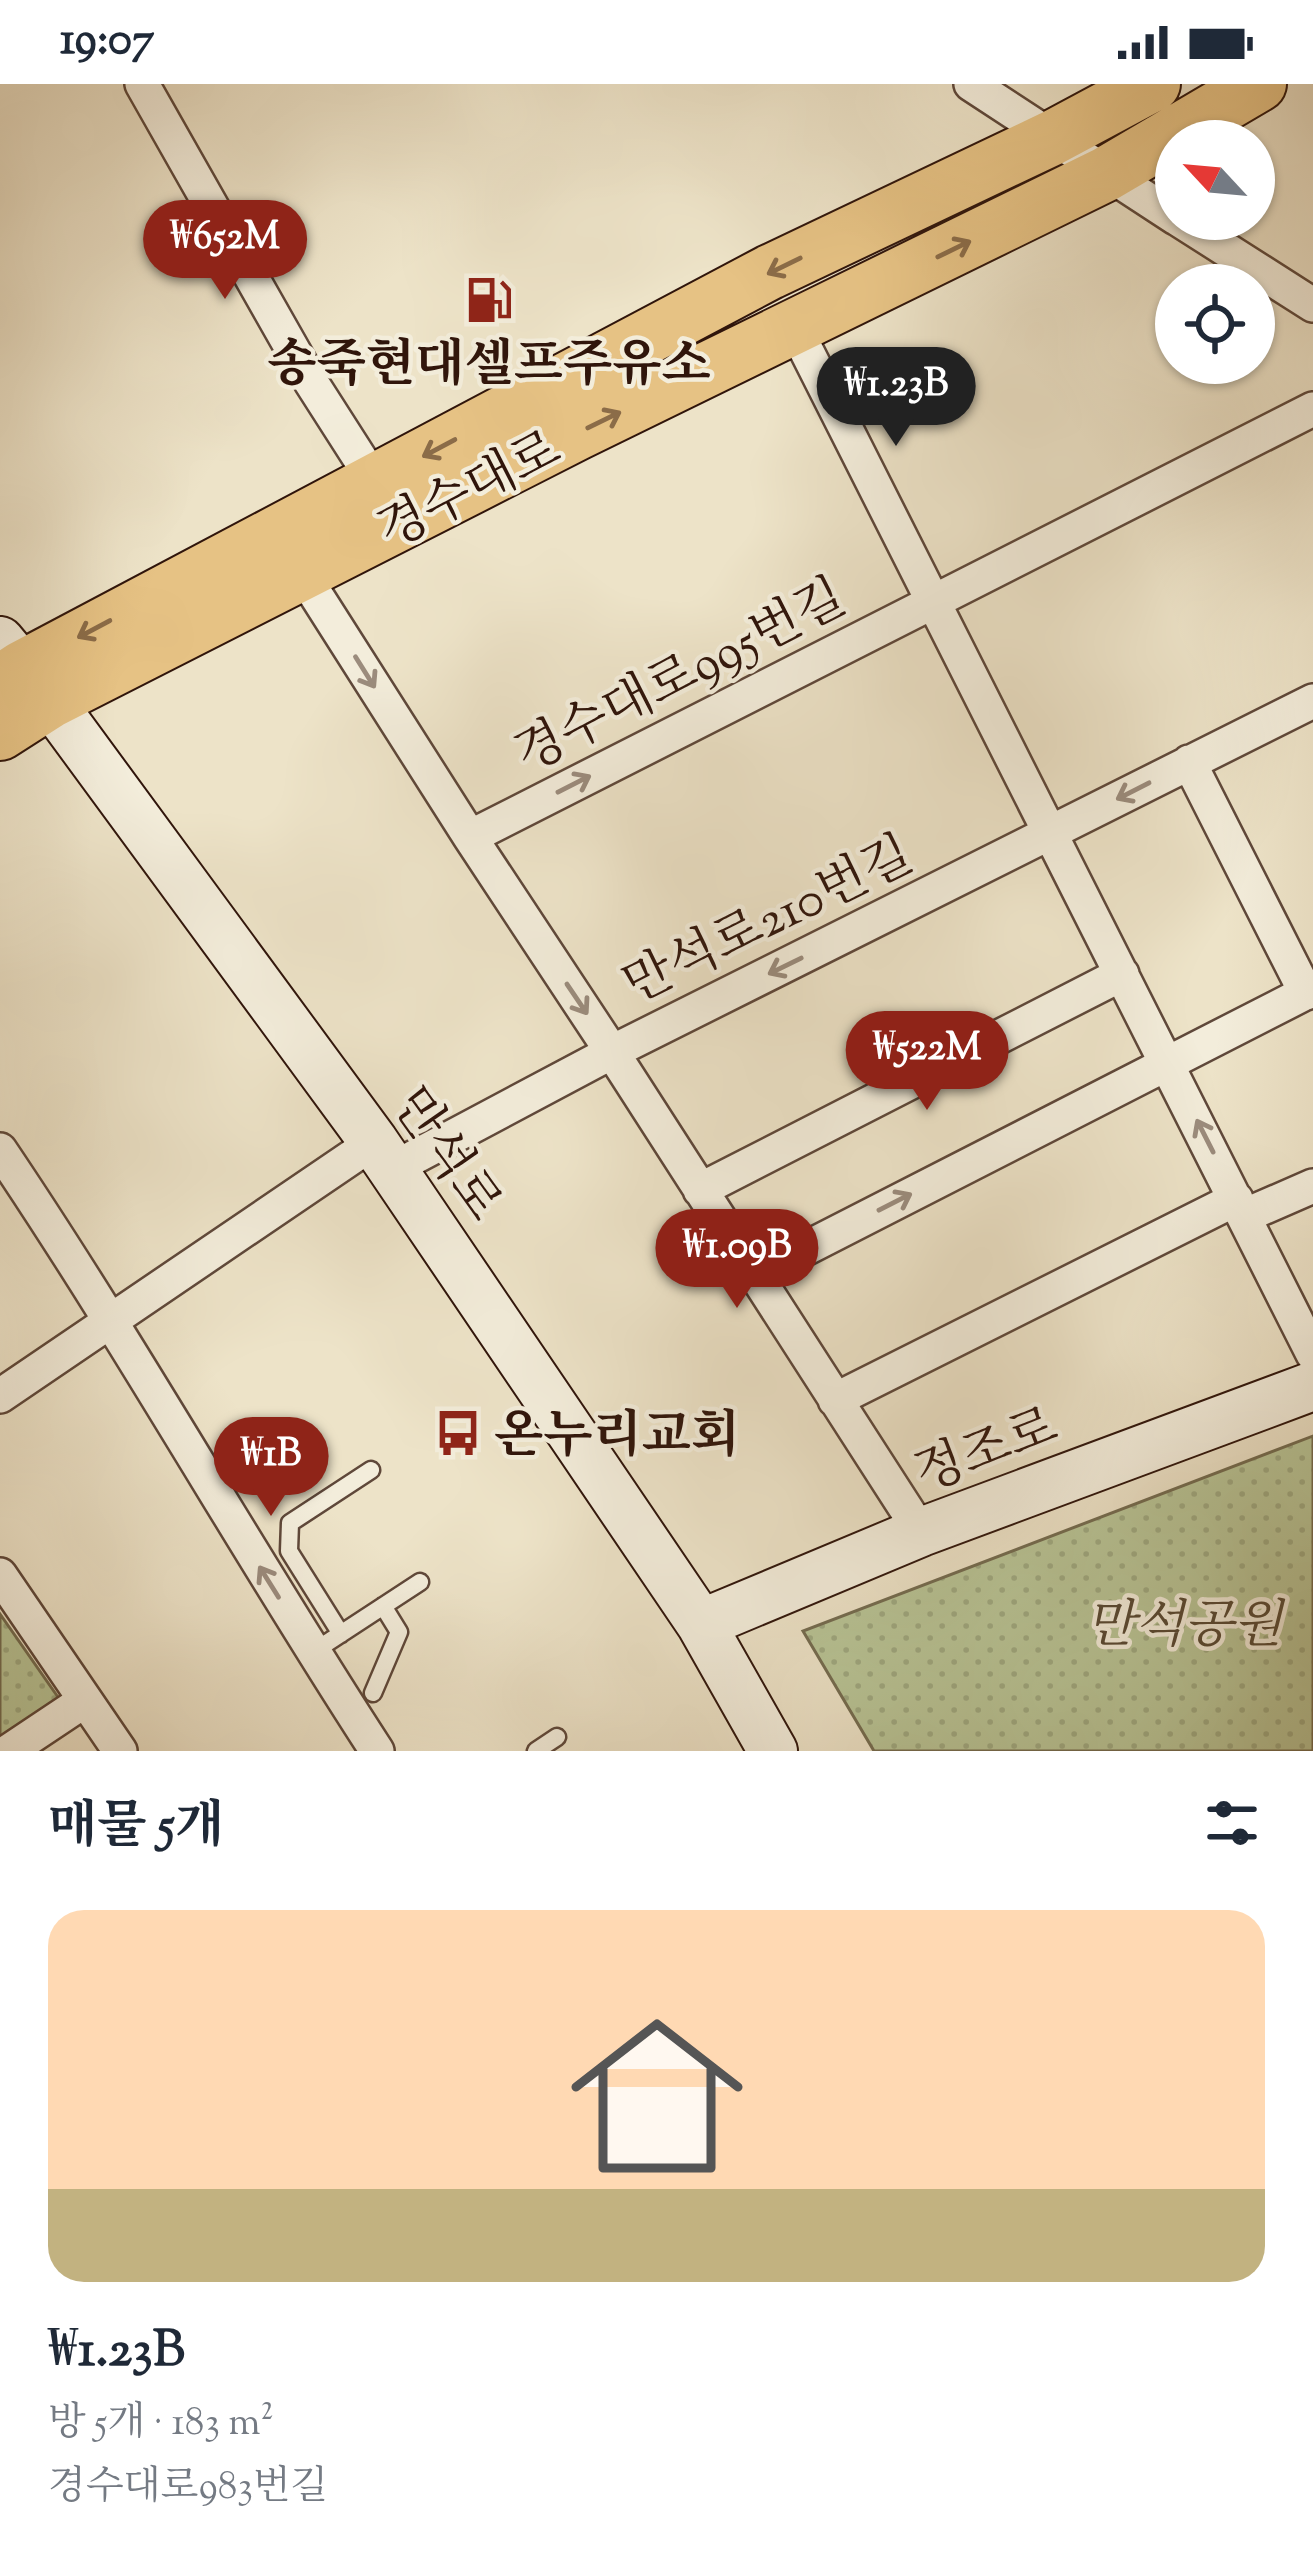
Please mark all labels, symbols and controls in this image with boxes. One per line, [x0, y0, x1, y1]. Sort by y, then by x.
text: 19:07 [60, 10, 154, 75]
north arrow [1155, 120, 1275, 240]
map controls [1155, 120, 1275, 384]
pin: ₩652M [141, 200, 309, 302]
text: ₩652M [170, 211, 280, 267]
one-way arrow [936, 236, 971, 259]
one-way arrow [767, 256, 803, 278]
button: locate [1155, 264, 1275, 384]
fuel station icon: 송죽현대셀프주유소 [464, 275, 514, 325]
place label: 송죽현대셀프주유소 [267, 331, 711, 404]
pin: ₩1.23B [798, 347, 994, 449]
text: ₩1.23B [844, 358, 948, 414]
one-way arrow [585, 408, 621, 430]
street label: 경수대로 [366, 416, 575, 570]
one-way arrow [423, 437, 458, 460]
street label: 경수대로995번길 [503, 564, 860, 794]
one-way arrow [78, 618, 113, 641]
one-way arrow [353, 654, 377, 688]
one-way arrow [556, 772, 591, 795]
one-way arrow [1116, 781, 1152, 804]
street label: 만석로210번길 [612, 821, 927, 1025]
one-way arrow [768, 956, 803, 979]
one-way arrow [565, 981, 590, 1015]
pin: ₩522M [843, 1011, 1011, 1113]
text: ₩522M [873, 1022, 981, 1078]
street label: 만석로 [372, 1075, 517, 1238]
one-way arrow [1192, 1119, 1215, 1155]
one-way arrow [877, 1190, 913, 1213]
pin: ₩1.09B [639, 1209, 835, 1311]
text: ₩1.09B [682, 1220, 792, 1276]
street label: 정조로 [905, 1393, 1069, 1514]
place label: 온누리교회 [494, 1402, 740, 1475]
bus stop icon: 온누리교회 [433, 1408, 483, 1458]
pin: ₩1B [213, 1417, 329, 1519]
text: ₩1B [241, 1428, 301, 1484]
one-way arrow [257, 1565, 281, 1599]
park label: 만석공원 [1085, 1592, 1286, 1665]
icon: filters [1199, 1790, 1265, 1856]
text: 매물 5개 [48, 1792, 224, 1865]
icon: home [549, 1988, 765, 2204]
text: ₩1.23B [48, 2316, 185, 2389]
text: 방 5개 · 183 m² [48, 2397, 274, 2453]
text: 경수대로983번길 [48, 2461, 328, 2517]

